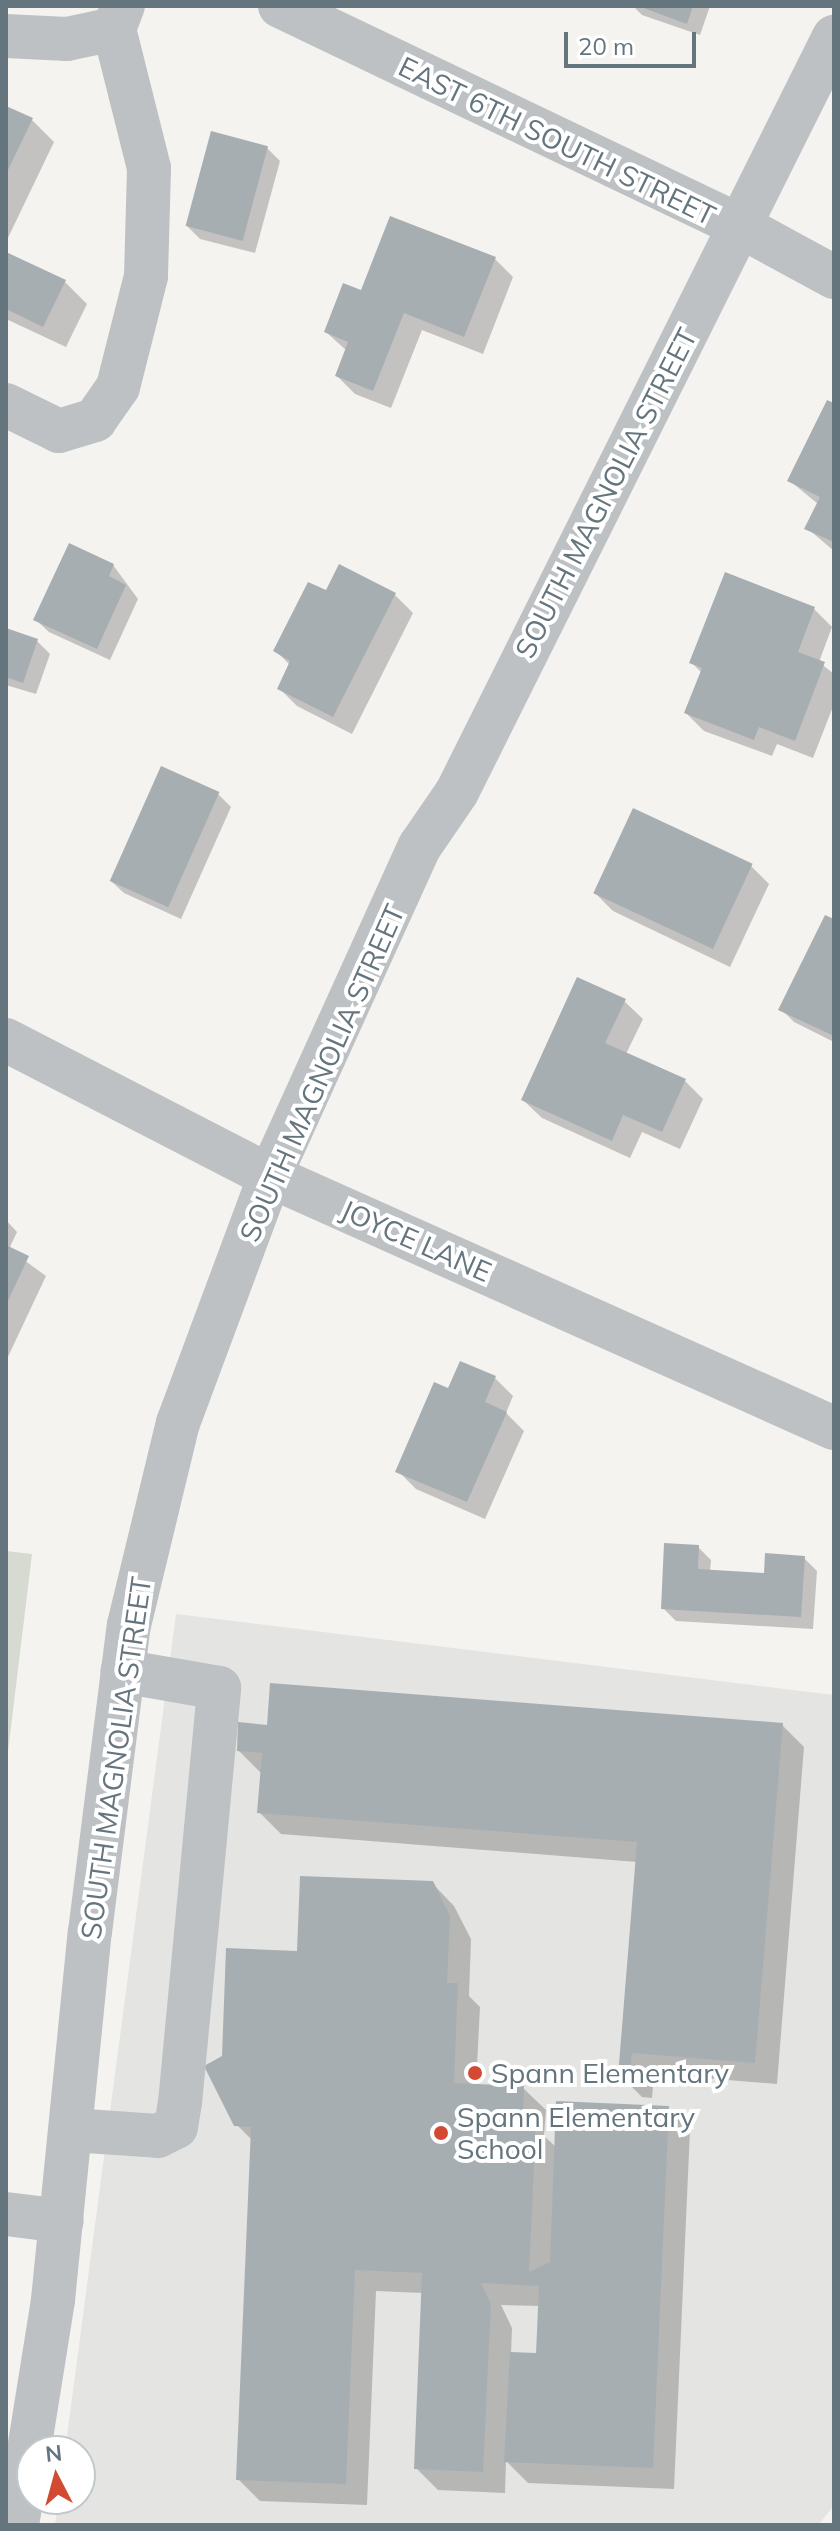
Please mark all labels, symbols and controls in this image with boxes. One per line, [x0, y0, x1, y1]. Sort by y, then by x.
scale bar [568, 16, 700, 66]
text: 20 m [578, 31, 634, 61]
street label: EAST 6TH SOUTH STREET [393, 50, 721, 232]
street label: SOUTH MAGNOLIA STREET [508, 322, 704, 664]
street label: SOUTH MAGNOLIA STREET [232, 899, 412, 1247]
street label: JOYCE LANE [336, 1193, 496, 1289]
street label: SOUTH MAGNOLIA STREET [74, 1575, 158, 1941]
place label: Spann Elementary [491, 2056, 729, 2090]
marker: Spann Elementary [466, 2064, 484, 2082]
place label: Spann Elementary School [457, 2100, 695, 2166]
marker: Spann Elementary School [432, 2124, 450, 2142]
north arrow [16, 2435, 96, 2515]
text: N [44, 2438, 63, 2468]

